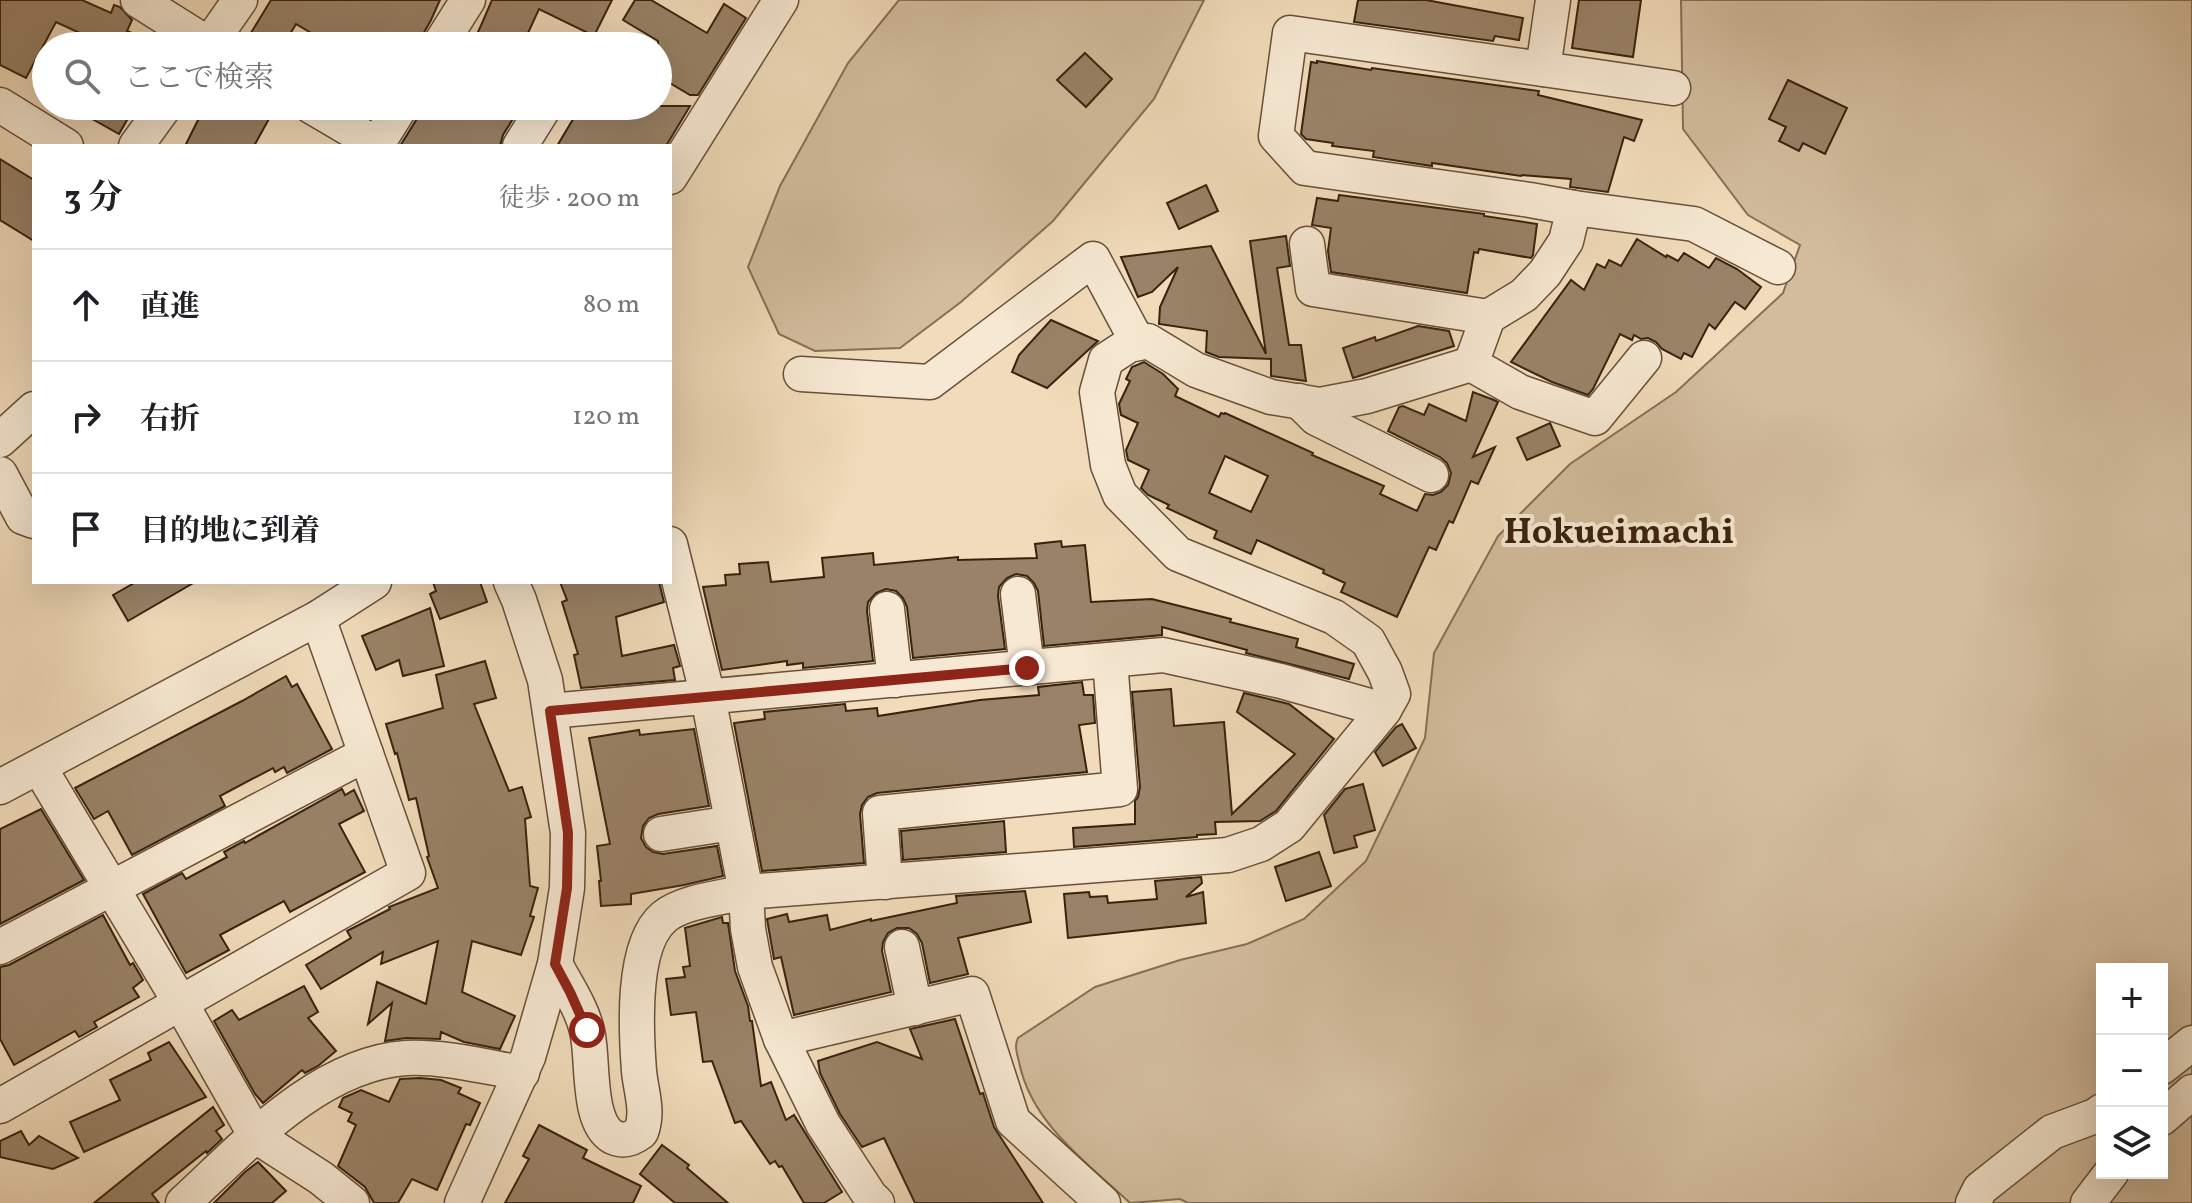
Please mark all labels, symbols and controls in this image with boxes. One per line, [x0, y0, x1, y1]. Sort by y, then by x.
search box [32, 32, 672, 120]
icon: search [60, 54, 104, 98]
text: ここで検索 [124, 58, 274, 100]
text: 3 分 [64, 176, 122, 223]
text: 徒歩 · 200 m [499, 181, 640, 217]
icon: ahead [64, 283, 108, 327]
text: 直進 [140, 287, 200, 329]
text: 80 m [583, 287, 640, 323]
icon: right [64, 395, 108, 439]
text: 右折 [140, 399, 200, 441]
text: 120 m [572, 399, 640, 435]
icon: arrive [64, 507, 108, 551]
district label: Hokueimachi [1504, 509, 1734, 559]
text: 目的地に到着 [140, 511, 320, 553]
route end [1009, 650, 1045, 686]
map controls [2096, 963, 2168, 1179]
button: + [2096, 963, 2168, 1035]
route start [569, 1012, 605, 1048]
button: − [2096, 1035, 2168, 1107]
button: layers [2096, 1107, 2168, 1179]

